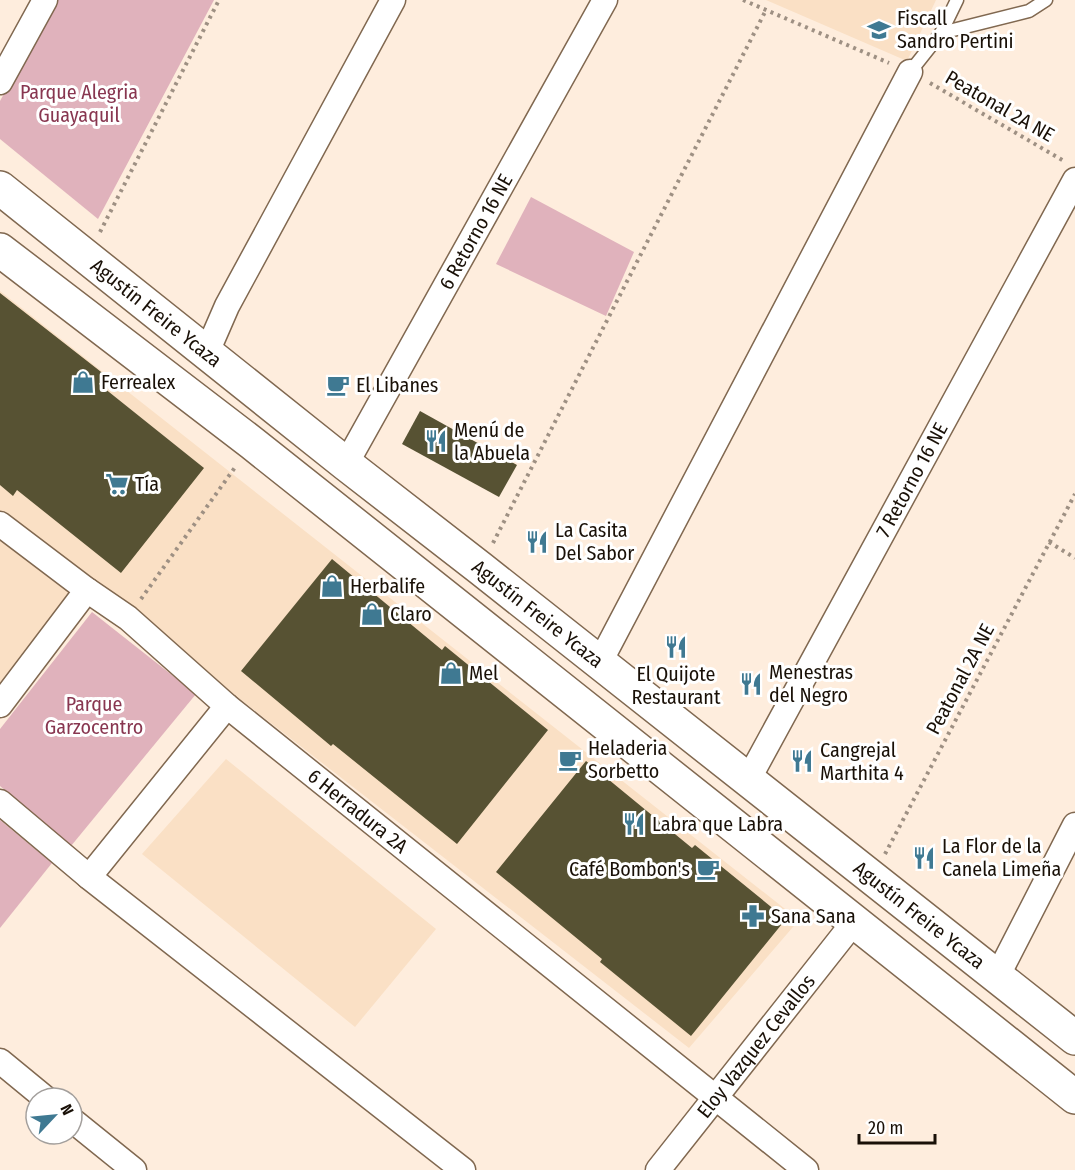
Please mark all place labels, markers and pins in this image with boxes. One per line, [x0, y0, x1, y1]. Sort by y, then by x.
place label: Fiscall Sandro Pertini [897, 6, 1014, 53]
school or university icon: Fiscall Sandro Pertini [866, 17, 892, 43]
shop icon: Ferrealex [70, 369, 96, 395]
place label: Ferrealex [101, 370, 176, 394]
cafe icon: El Libanes [325, 372, 351, 398]
place label: El Libanes [356, 373, 438, 397]
place label: Menú de la Abuela [454, 418, 530, 465]
restaurant icon: Menú de la Abuela [423, 428, 449, 454]
supermarket icon: Tía [104, 471, 130, 497]
place label: Tía [135, 472, 159, 496]
place label: La Casita Del Sabor [555, 518, 634, 565]
restaurant icon: La Casita Del Sabor [524, 529, 550, 555]
shop icon: Herbalife [319, 573, 345, 599]
place label: Herbalife [350, 574, 425, 598]
shop icon: Claro [359, 601, 385, 627]
place label: Claro [390, 602, 432, 626]
restaurant icon: El Quijote Restaurant [663, 634, 689, 660]
shop icon: Mel [438, 660, 464, 686]
place label: Menestras del Negro [769, 660, 853, 707]
place label: Mel [469, 661, 498, 685]
place label: El Quijote Restaurant [632, 662, 721, 709]
restaurant icon: Menestras del Negro [738, 671, 764, 697]
place label: Heladeria Sorbetto [588, 736, 667, 783]
place label: Cangrejal Marthita 4 [820, 738, 904, 785]
cafe icon: Heladeria Sorbetto [557, 747, 583, 773]
restaurant icon: Cangrejal Marthita 4 [789, 748, 815, 774]
restaurant icon: Labra que Labra [621, 811, 647, 837]
place label: Labra que Labra [652, 812, 783, 836]
place label: La Flor de la Canela Limeña [942, 834, 1061, 881]
restaurant icon: La Flor de la Canela Limeña [911, 845, 937, 871]
cafe icon: Café Bombon's [695, 856, 721, 882]
place label: Café Bombon's [569, 857, 690, 881]
pharmacy icon: Sana Sana [740, 903, 766, 929]
place label: Sana Sana [771, 904, 856, 928]

